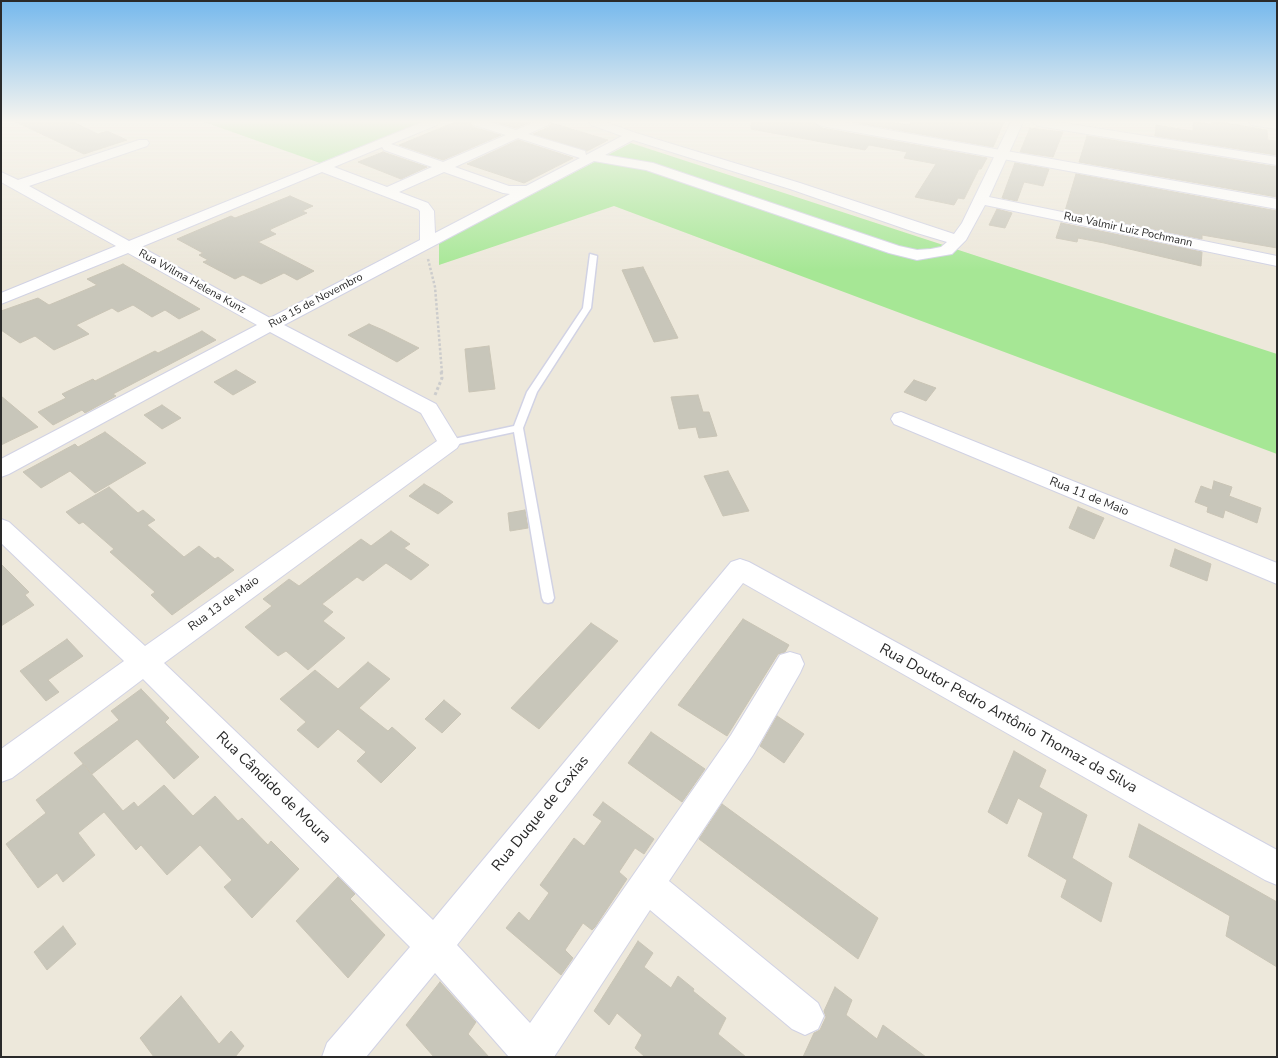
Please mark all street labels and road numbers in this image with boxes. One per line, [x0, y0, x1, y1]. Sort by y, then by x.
street label: Rua Valmir Luiz Pochmann [1062, 210, 1194, 250]
street label: Rua Wilma Helena Kunz [136, 247, 248, 317]
street label: Rua 15 de Novembro [267, 271, 365, 331]
street label: Rua 11 de Maio [1047, 475, 1131, 519]
street label: Rua 13 de Maio [186, 573, 262, 635]
street label: Rua Doutor Pedro Antônio Thomaz da Silva [876, 640, 1140, 798]
street label: Rua Cândido de Moura [212, 728, 334, 848]
street label: Rua Duque de Caxias [489, 753, 593, 875]

